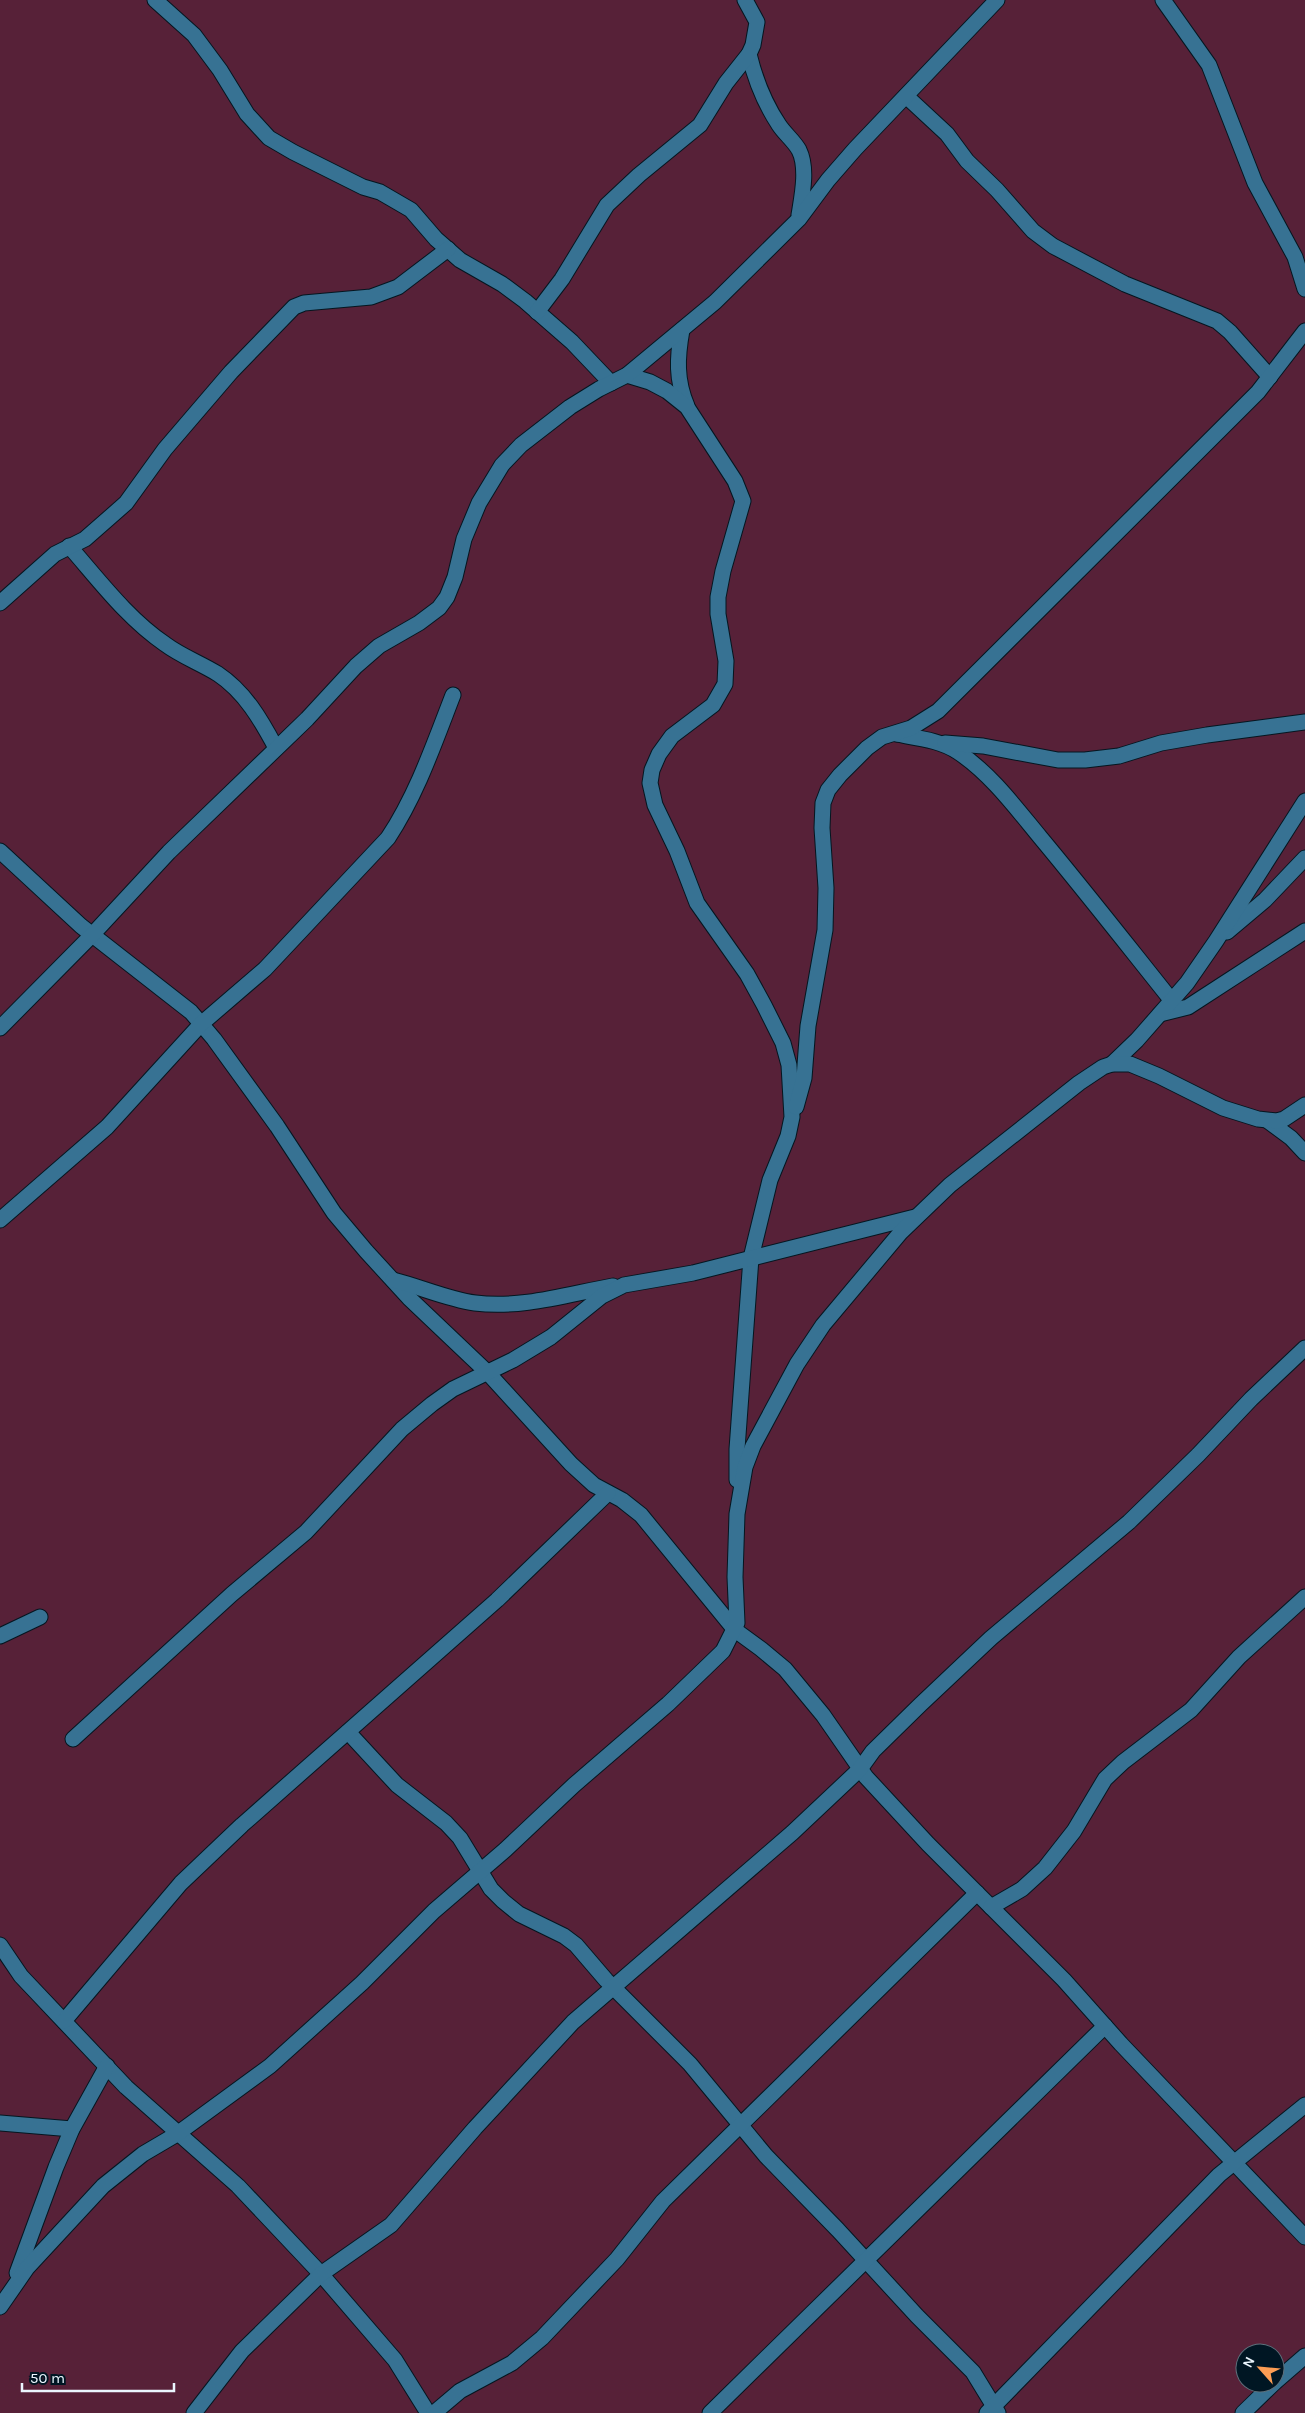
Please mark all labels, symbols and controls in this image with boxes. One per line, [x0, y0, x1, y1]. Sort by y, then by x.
north arrow [1235, 2343, 1285, 2393]
text: N [1239, 2354, 1259, 2371]
scale bar [22, 2360, 175, 2392]
text: 50 m [30, 2369, 65, 2387]

